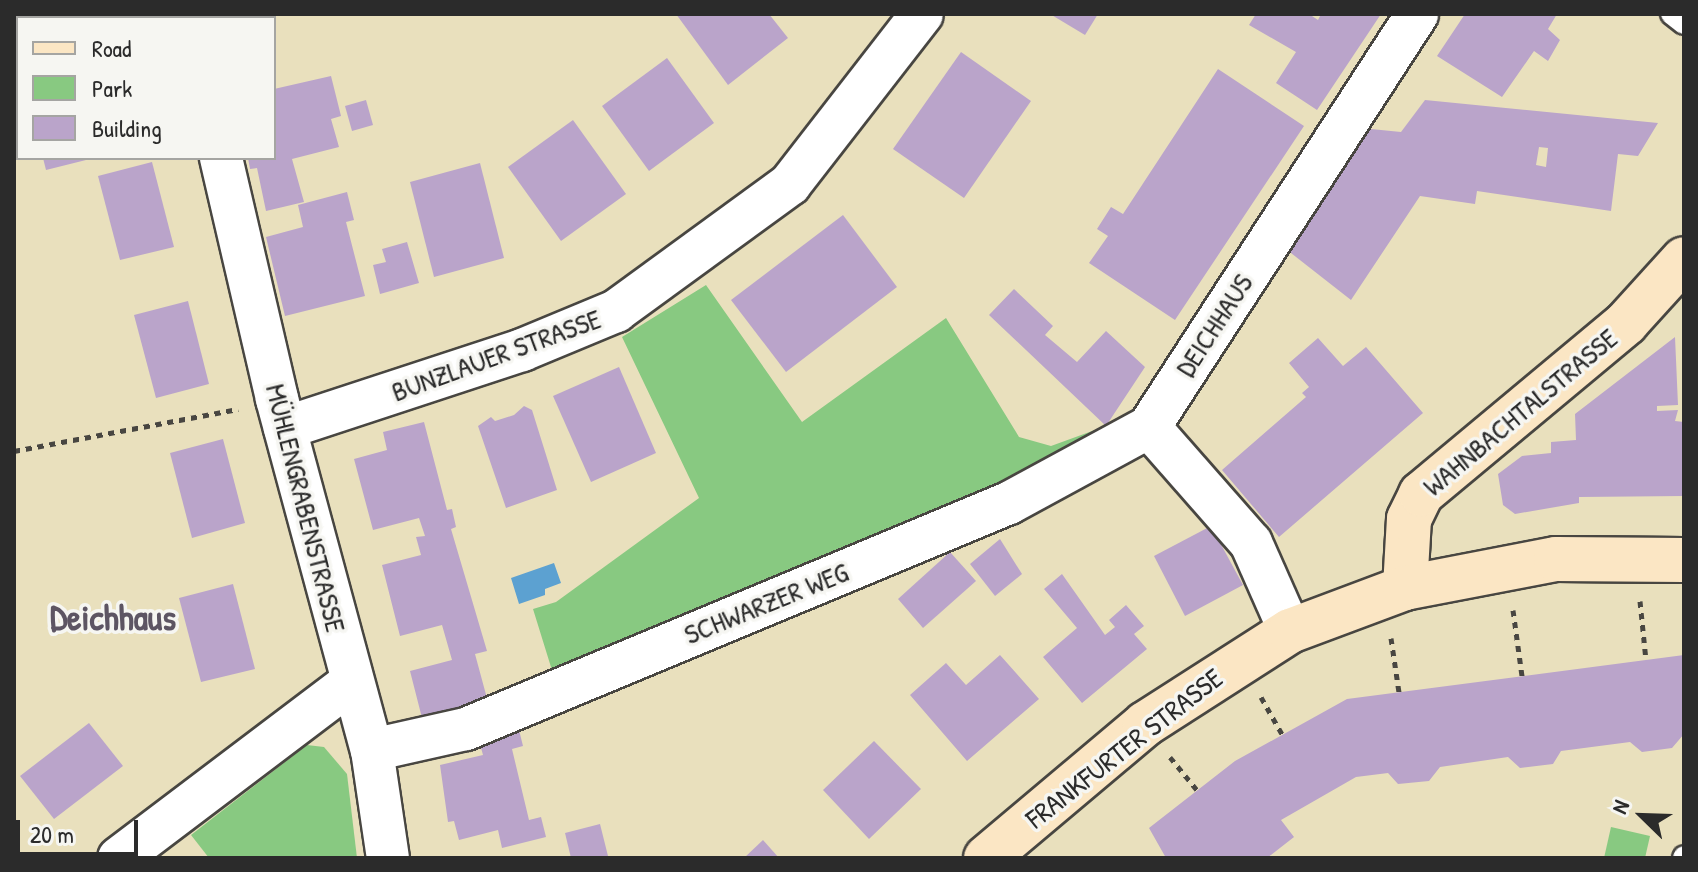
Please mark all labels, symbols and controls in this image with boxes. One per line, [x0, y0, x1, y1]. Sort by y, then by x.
legend [16, 16, 276, 160]
text: Road [92, 32, 131, 64]
text: Park [92, 72, 132, 104]
text: Building [92, 112, 162, 144]
street label: DEICHHAUS [1168, 267, 1260, 383]
street label: BUNZLAUER STRASSE [387, 302, 605, 408]
street label: WAHNBACHTALSTRASSE [1416, 321, 1624, 503]
street label: MÜHLENGRABENSTRASSE [259, 380, 353, 636]
street label: SCHWARZER WEG [679, 555, 853, 651]
district label: Deichhaus [50, 595, 176, 639]
street label: FRANKFURTER STRASSE [1019, 661, 1229, 835]
north arrow [1602, 776, 1682, 856]
text: N [1604, 795, 1636, 818]
scale bar [20, 804, 142, 854]
text: 20 m [30, 818, 74, 850]

